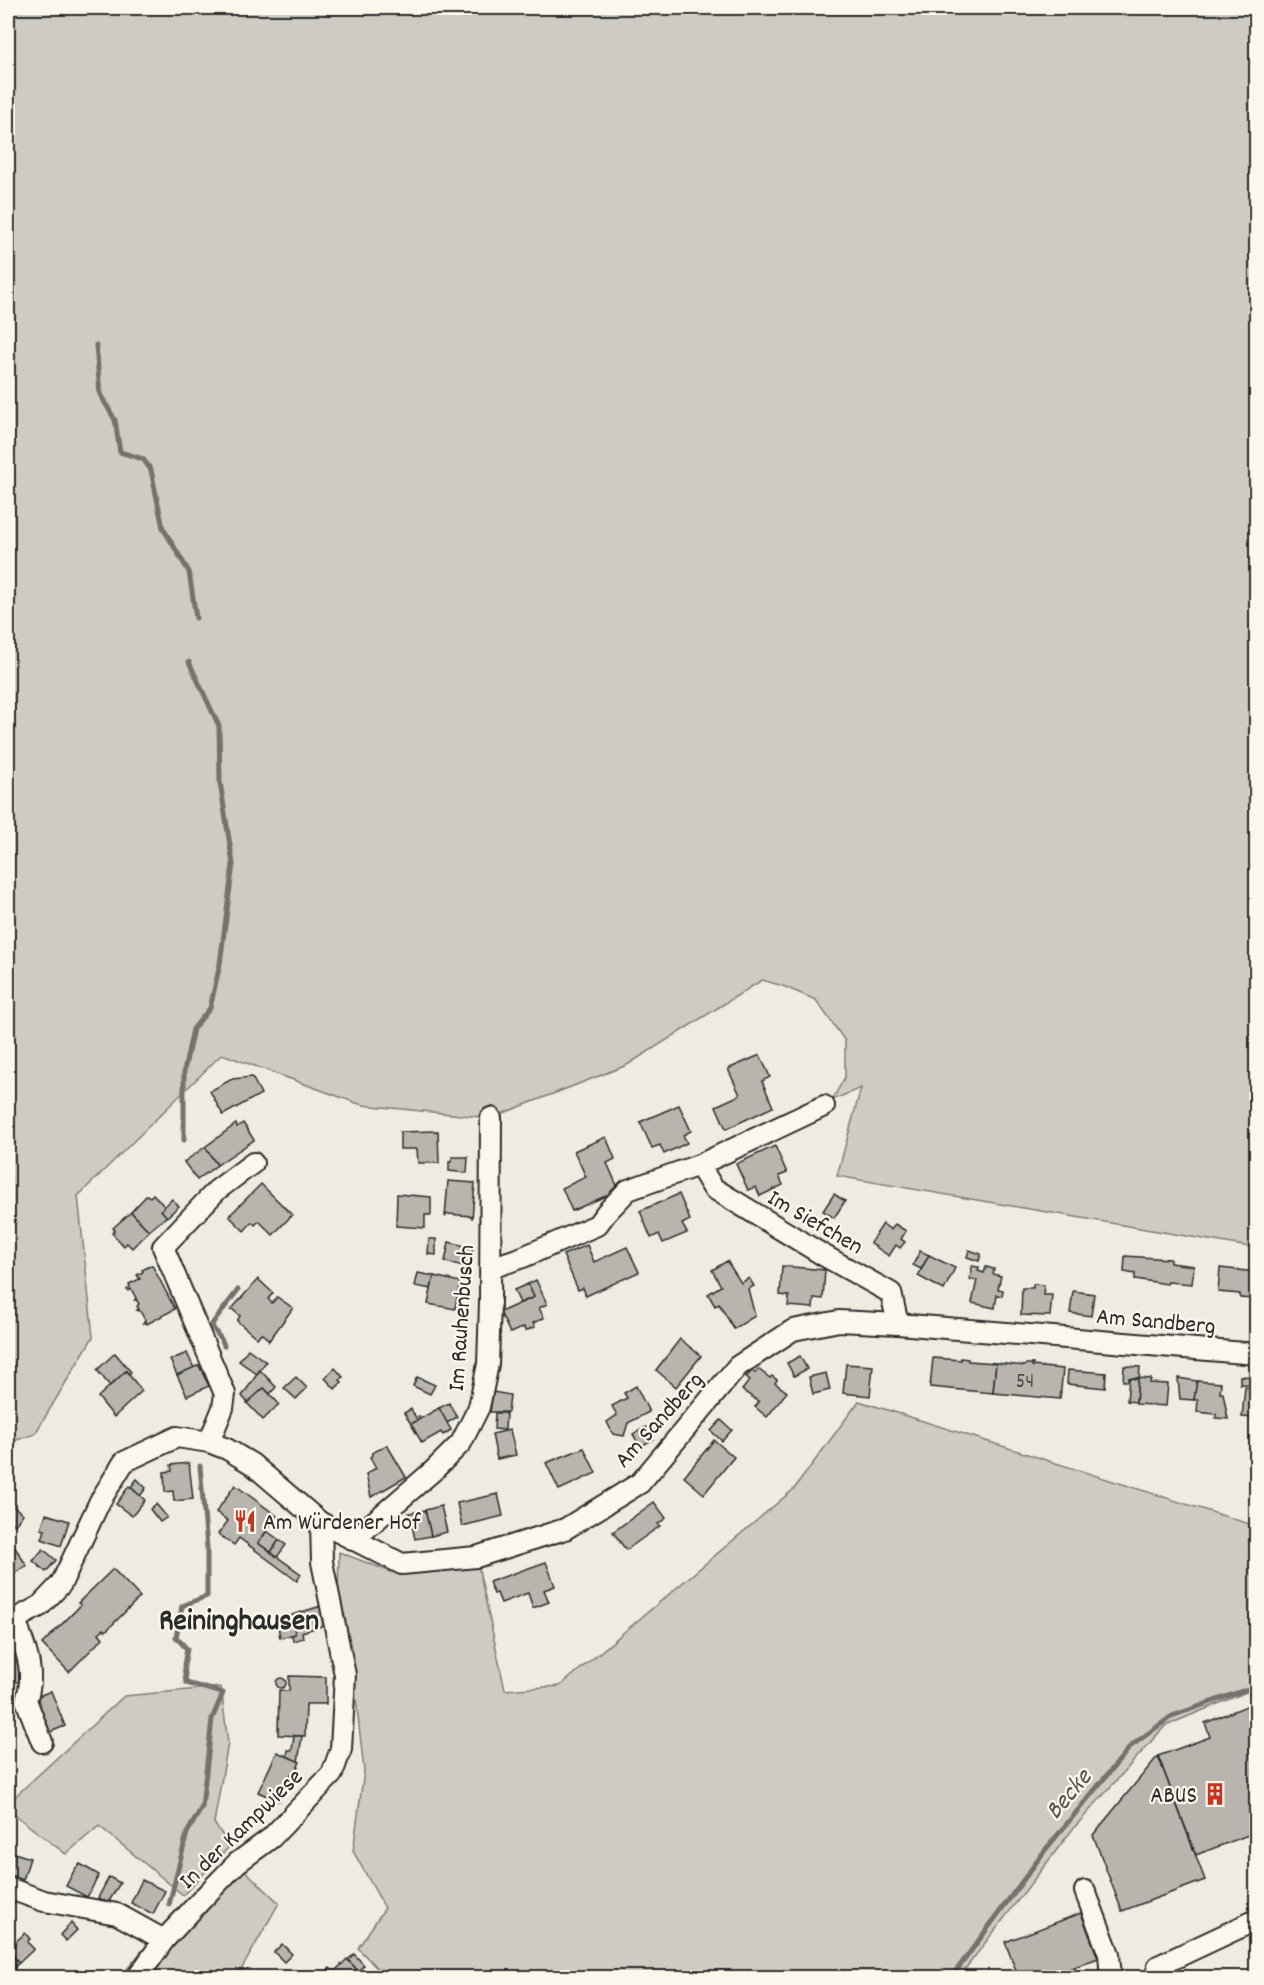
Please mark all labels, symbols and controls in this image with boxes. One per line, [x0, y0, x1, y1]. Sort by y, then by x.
street label: Im Siefchen [760, 1182, 869, 1265]
street label: Im Rauhenbusch [441, 1244, 485, 1393]
street label: Am Sandberg [1095, 1301, 1217, 1345]
street label: Am Sandberg [608, 1365, 713, 1477]
house number: 54 [1016, 1368, 1034, 1398]
place label: Am Würdener Hof [263, 1507, 421, 1541]
restaurant icon: Am Würdener Hof [232, 1508, 258, 1534]
district label: Reininghausen [159, 1602, 319, 1645]
water label: Becke [1037, 1761, 1103, 1829]
street label: In der Kampwiese [172, 1762, 312, 1898]
place label: ABUS [1150, 1780, 1197, 1814]
building icon: ABUS [1202, 1781, 1228, 1807]

